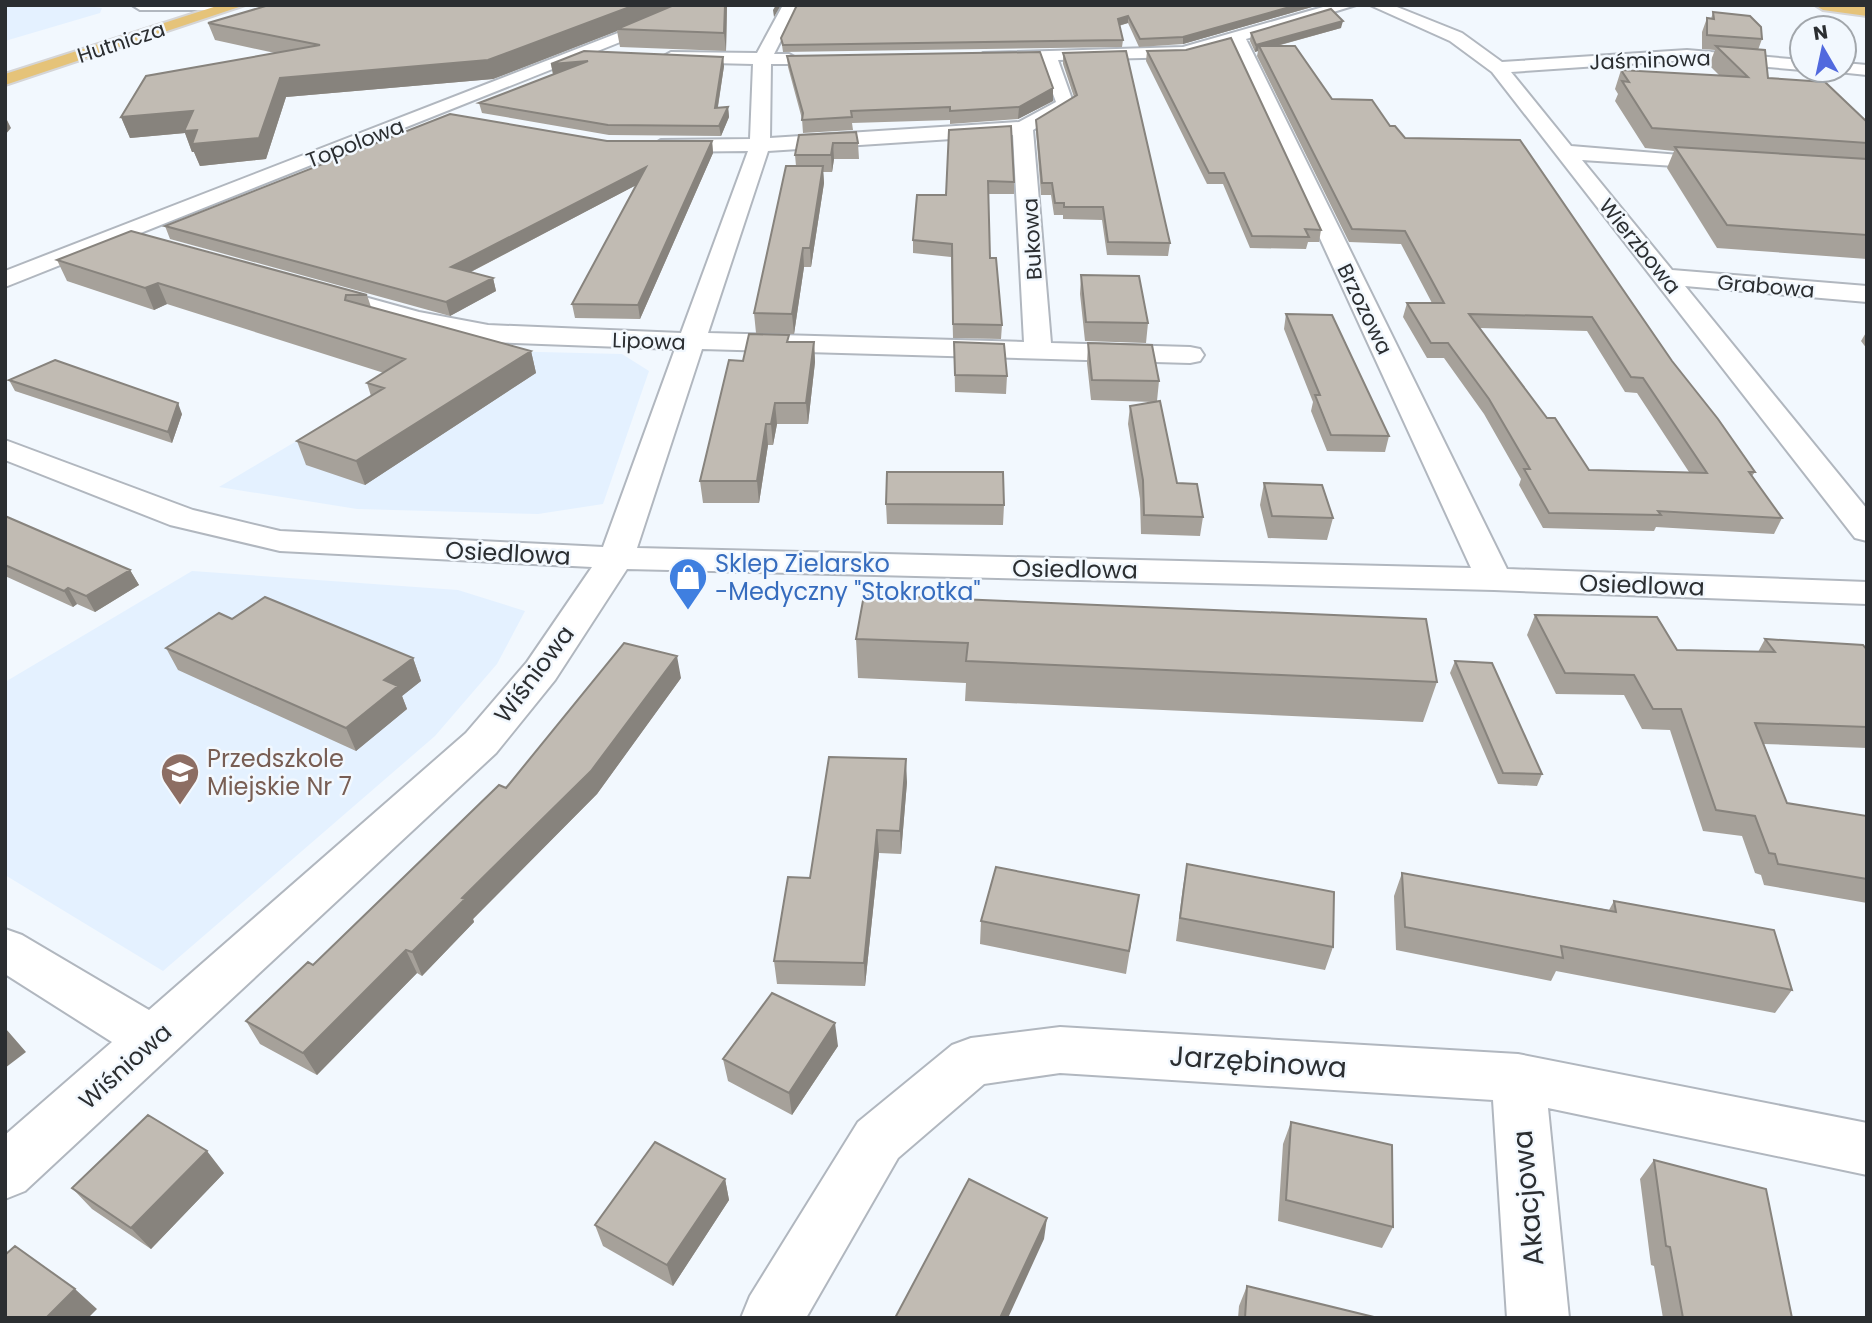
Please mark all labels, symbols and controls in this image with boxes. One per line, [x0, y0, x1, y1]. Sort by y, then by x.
street label: Hutnicza [73, 14, 169, 70]
north arrow [1788, 14, 1858, 84]
text: N [1811, 18, 1830, 47]
street label: Jaśminowa [1589, 43, 1711, 77]
street label: Topolowa [302, 111, 408, 175]
street label: Wierzbowa [1593, 192, 1687, 300]
street label: Bukowa [1015, 197, 1049, 281]
street label: Brzozowa [1330, 259, 1400, 359]
street label: Grabowa [1716, 267, 1816, 305]
street label: Lipowa [612, 325, 686, 357]
street label: Osiedlowa [444, 533, 572, 573]
place label: Sklep Zielarsko -Medyczny "Stokrotka" [715, 547, 980, 608]
street label: Osiedlowa [1012, 551, 1138, 587]
shop icon: Sklep Zielarsko -Medyczny "Stokrotka" [667, 556, 709, 611]
street label: Osiedlowa [1579, 566, 1705, 604]
street label: Wiśniowa [486, 618, 582, 730]
place label: Przedszkole Miejskie Nr 7 [207, 742, 352, 803]
school or university icon: Przedszkole Miejskie Nr 7 [159, 751, 201, 806]
street label: Wiśniowa [71, 1015, 179, 1117]
street label: Jarzębinowa [1168, 1036, 1348, 1088]
street label: Akacjowa [1503, 1129, 1553, 1267]

